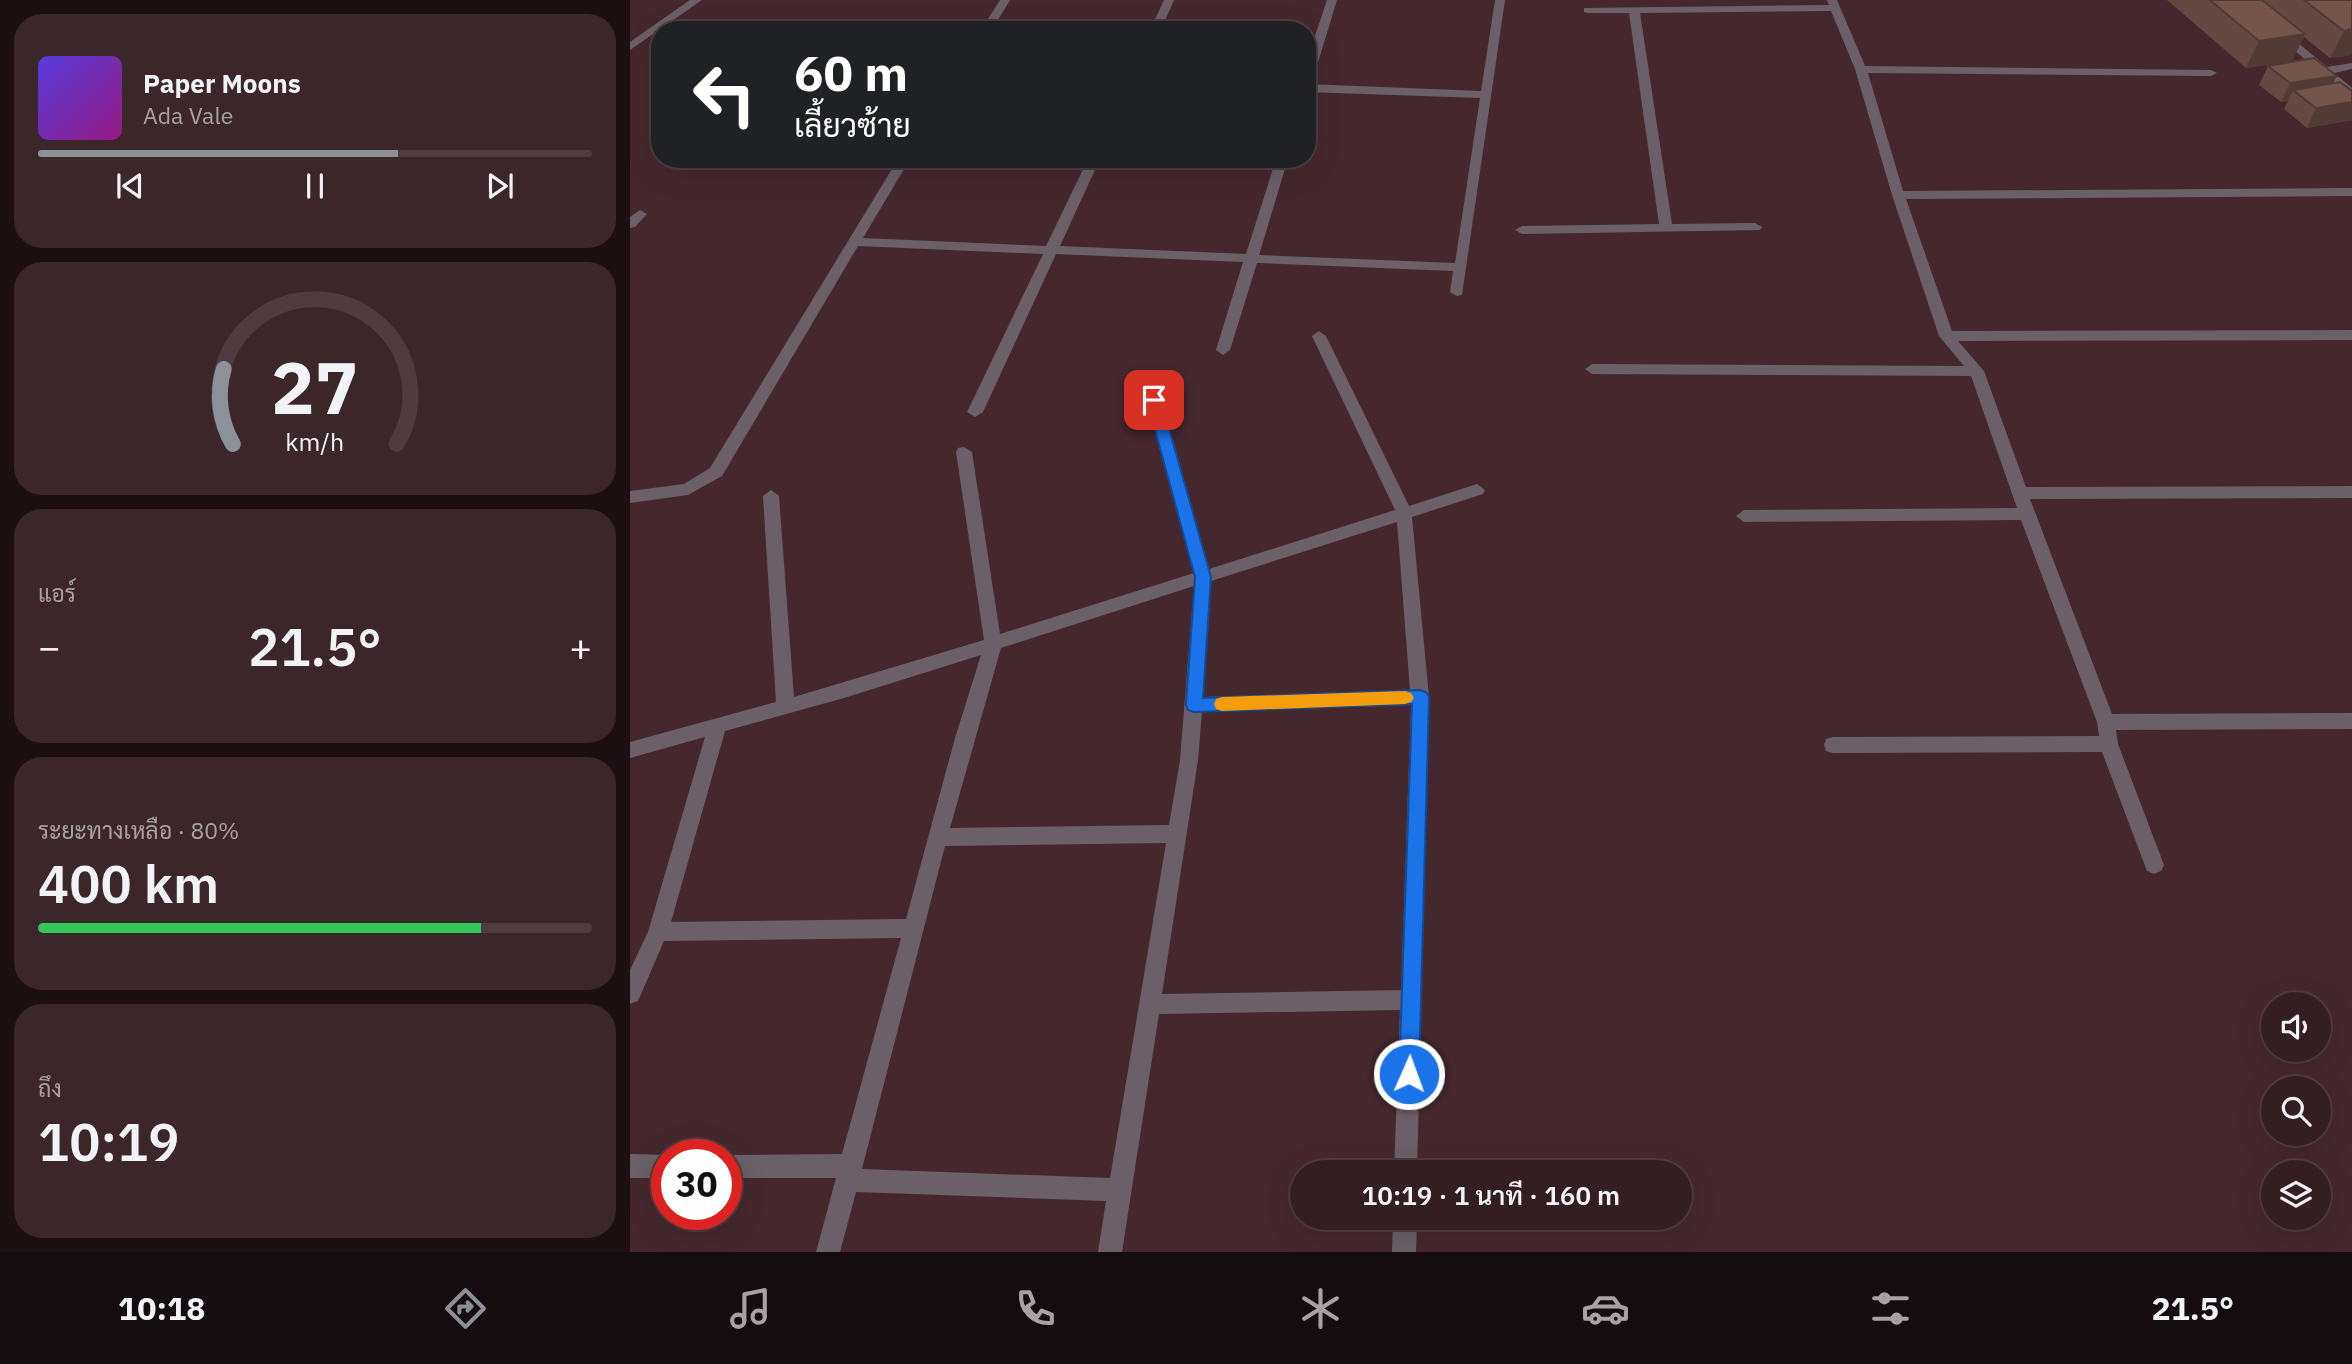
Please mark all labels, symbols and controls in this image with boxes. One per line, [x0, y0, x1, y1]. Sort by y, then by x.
text: 60 m [794, 41, 908, 104]
icon: left [679, 49, 770, 140]
text: Paper Moons [143, 66, 301, 100]
text: Ada Vale [143, 100, 233, 130]
text: เลี้ยวซ้าย [794, 104, 911, 146]
icon: previous [111, 167, 149, 205]
icon: pause [296, 167, 334, 205]
icon: next [481, 167, 519, 205]
text: 27 [271, 340, 359, 435]
pin [1124, 370, 1184, 430]
icon: arrive [1135, 381, 1173, 419]
text: km/h [286, 425, 344, 458]
text: แอร์ [38, 578, 76, 608]
text: 21.5° [248, 613, 382, 680]
text: − [38, 622, 61, 671]
text: + [569, 622, 592, 671]
text: ระยะทางเหลือ · 80% [38, 815, 239, 845]
text: 400 km [38, 850, 219, 917]
map controls [2261, 992, 2331, 1230]
button: sound [2261, 992, 2331, 1062]
position arrow [1372, 1037, 1446, 1111]
text: ถึง [38, 1073, 62, 1103]
button: search [2261, 1076, 2331, 1146]
text: 10:19 [38, 1108, 179, 1175]
speed limit sign: 30 [651, 1139, 742, 1230]
button: layers [2261, 1160, 2331, 1230]
text: 10:19 · 1 นาที · 160 m [1362, 1178, 1620, 1212]
icon: directions [441, 1284, 490, 1333]
icon: music [726, 1284, 775, 1333]
icon: phone [1011, 1284, 1060, 1333]
icon: climate [1296, 1284, 1345, 1333]
icon: car [1581, 1284, 1630, 1333]
icon: filters [1866, 1284, 1915, 1333]
text: 10:18 [118, 1287, 205, 1329]
text: 21.5° [2151, 1287, 2234, 1329]

